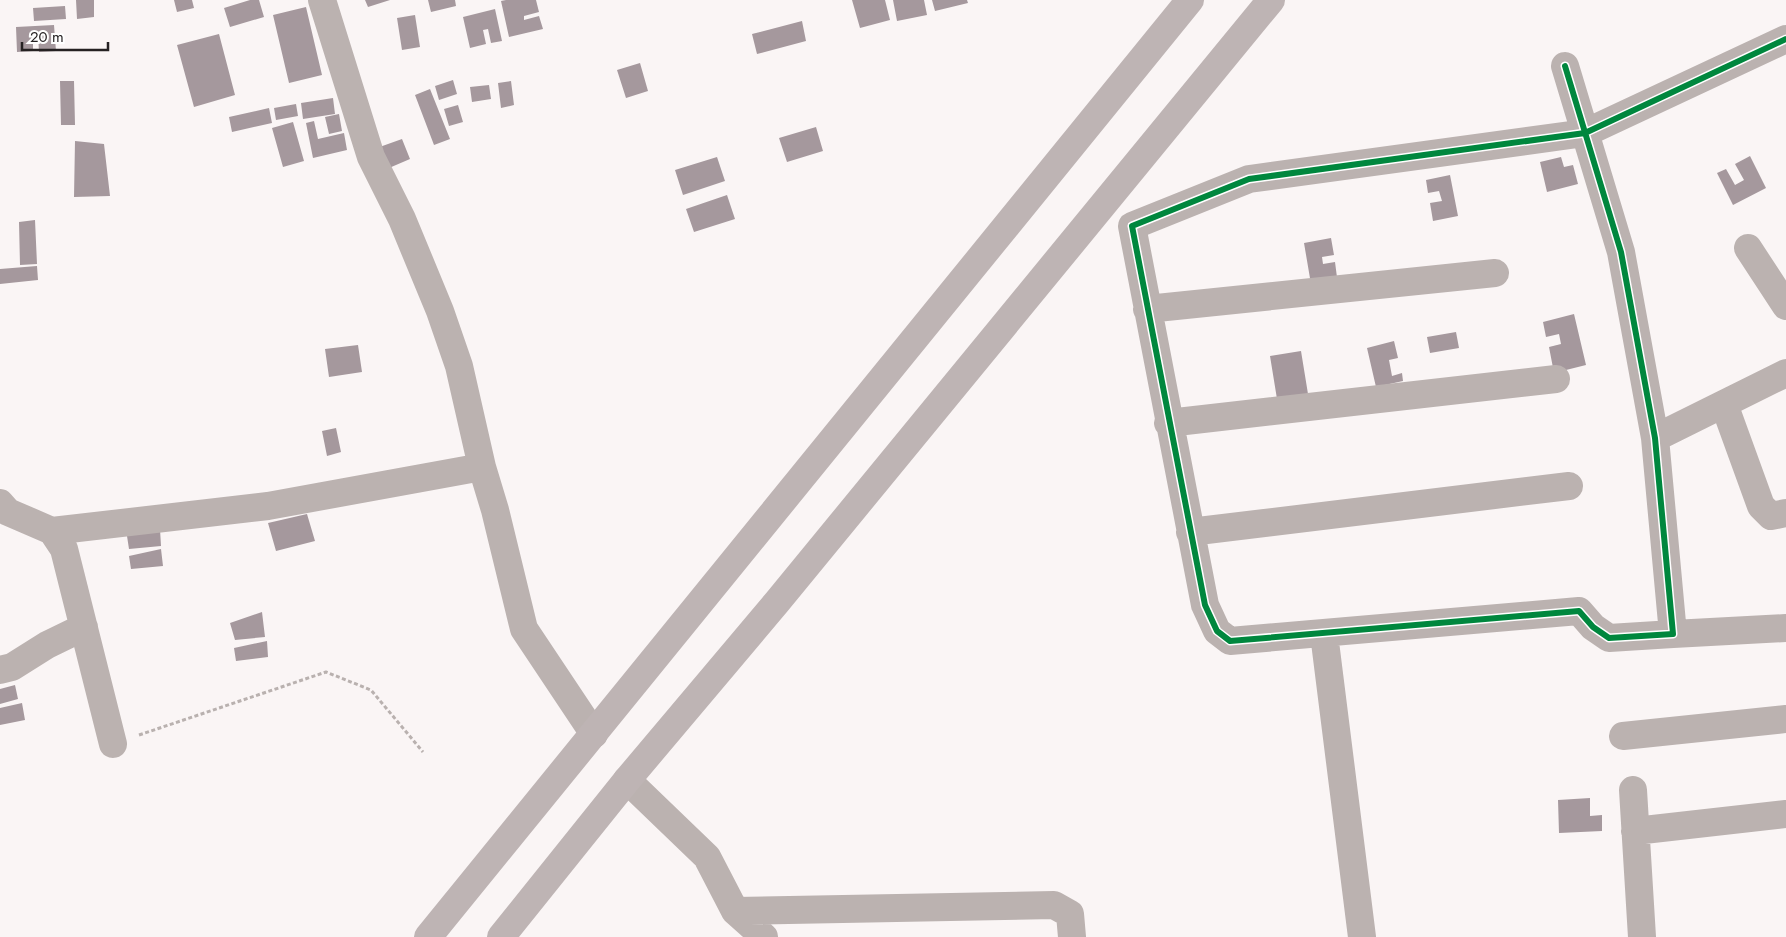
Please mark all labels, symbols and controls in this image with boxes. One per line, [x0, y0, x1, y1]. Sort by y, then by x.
scale bar [22, 20, 109, 52]
text: 20 m [30, 26, 64, 48]

